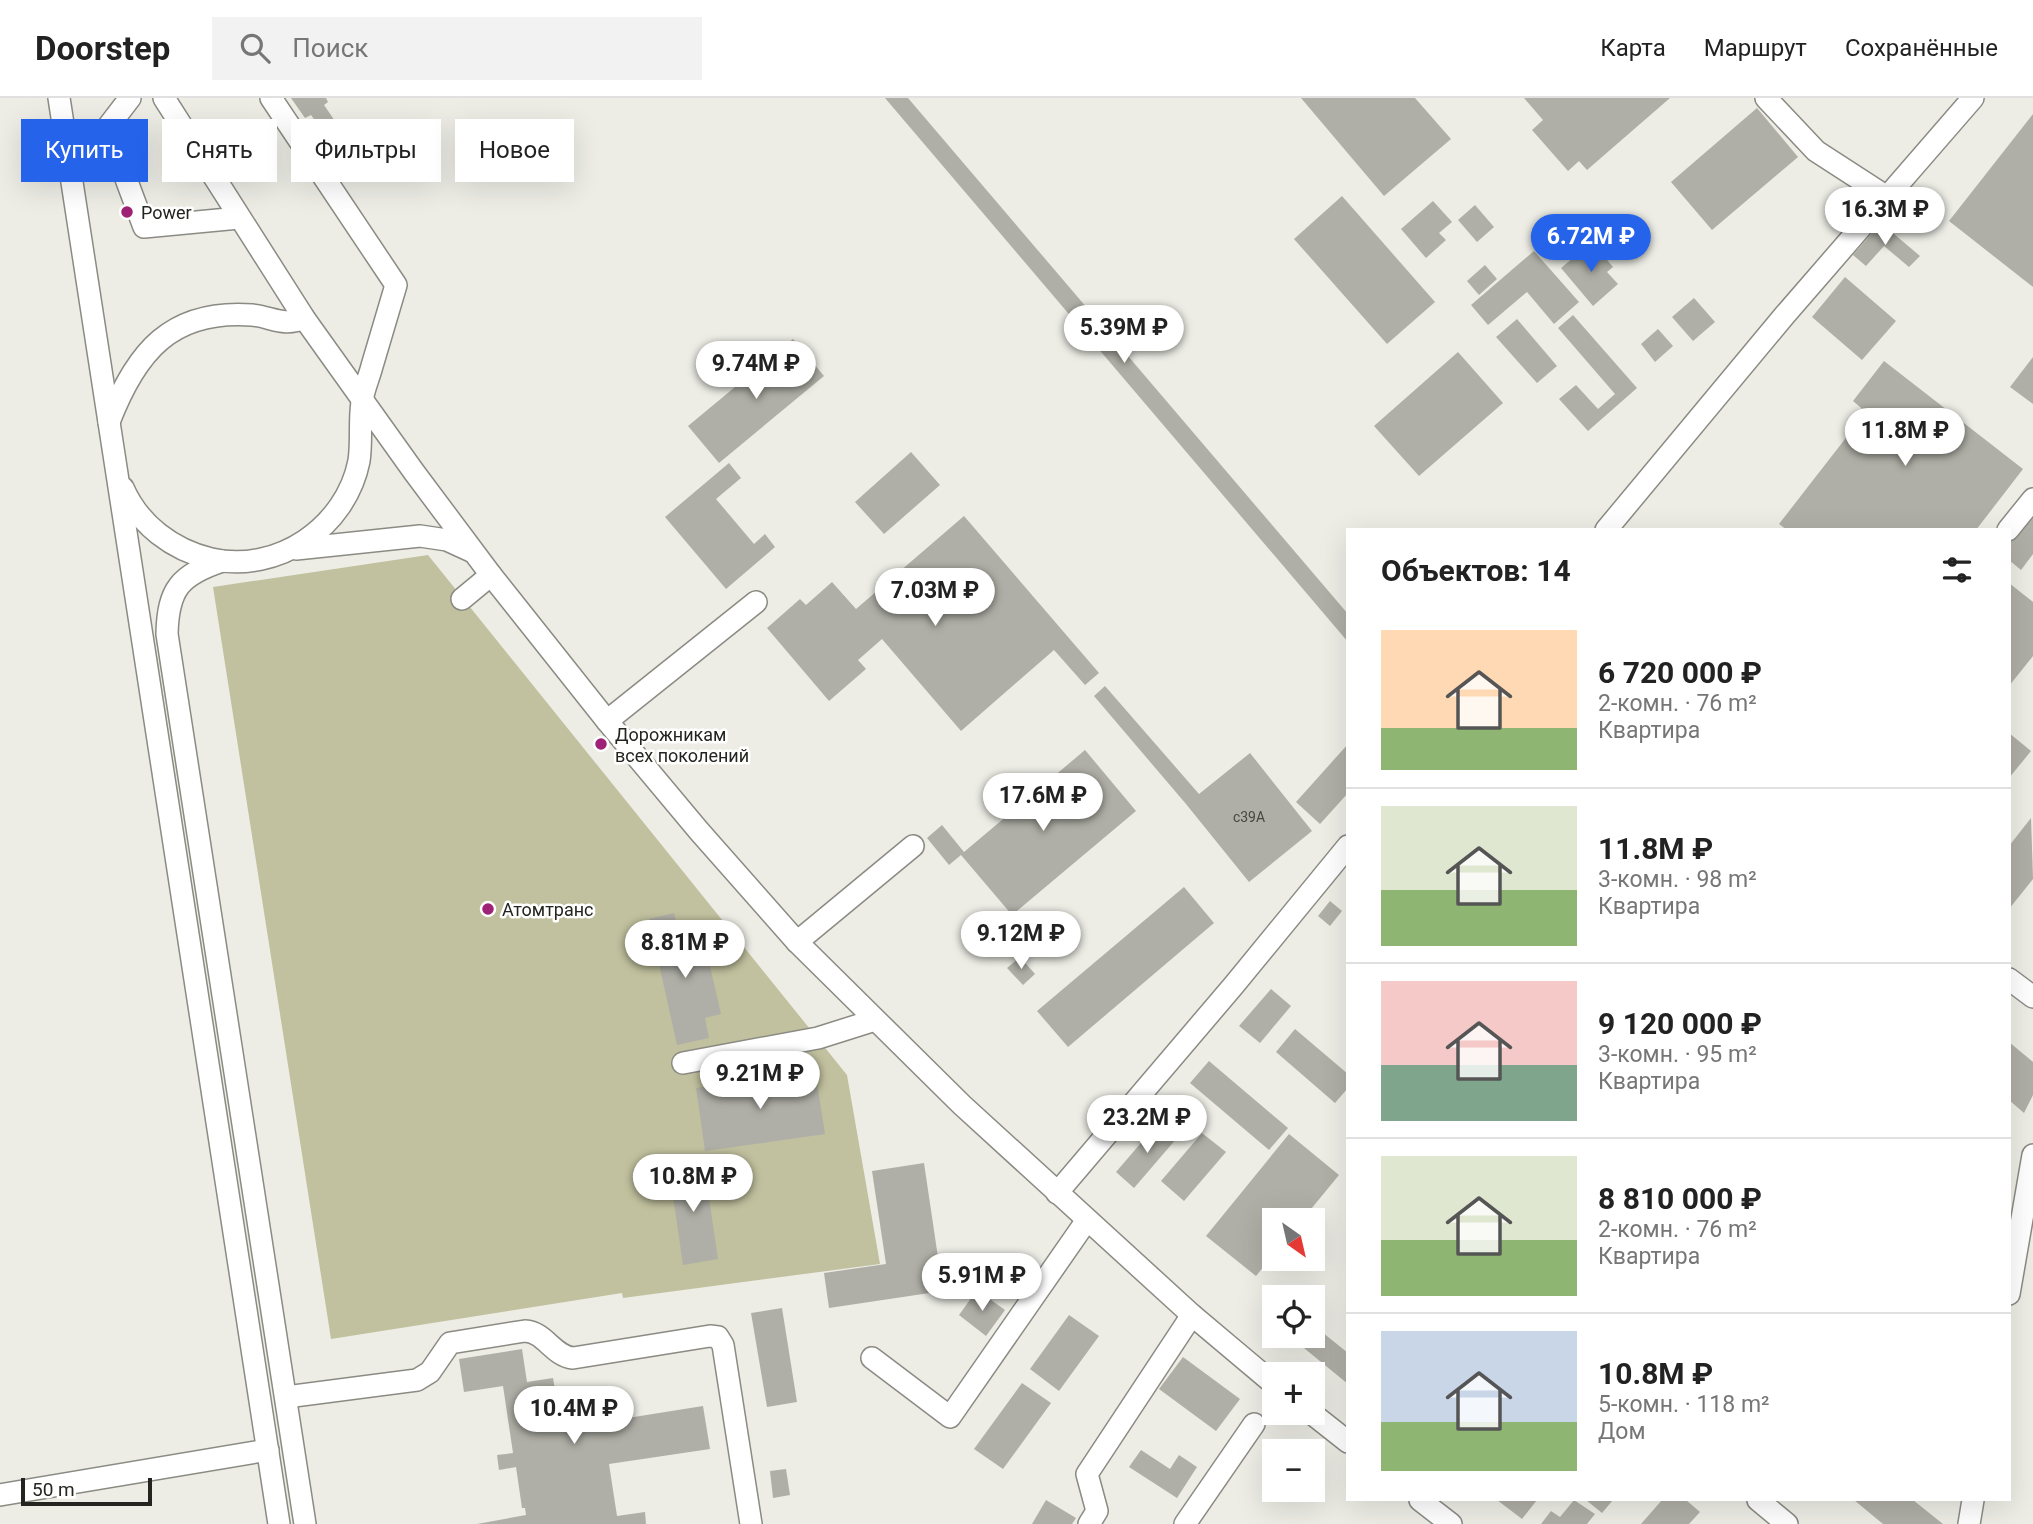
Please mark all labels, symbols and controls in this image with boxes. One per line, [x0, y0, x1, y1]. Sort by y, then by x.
search box [212, 17, 702, 80]
text: Doorstep [35, 29, 170, 68]
icon: search [236, 29, 274, 67]
text: Поиск [292, 33, 368, 63]
text: Карта [1600, 34, 1666, 62]
text: Маршрут [1704, 34, 1807, 62]
text: Сохранённые [1845, 34, 1998, 62]
chip: Купить [21, 119, 148, 182]
chip: Снять [162, 119, 277, 182]
chip: Фильтры [291, 119, 441, 182]
chip: Новое [455, 119, 574, 182]
pin: 16.3M ₽ [1820, 188, 1950, 247]
text: 16.3M ₽ [1841, 196, 1929, 223]
place label: Power [141, 202, 192, 223]
marker: Power [119, 204, 135, 220]
pin: 6.72M ₽ [1526, 214, 1656, 274]
text: 6.72M ₽ [1547, 223, 1635, 250]
pin: 5.39M ₽ [1059, 306, 1189, 365]
text: 5.39M ₽ [1080, 314, 1168, 341]
pin: 9.74M ₽ [691, 342, 821, 401]
text: 9.74M ₽ [712, 350, 800, 377]
pin: 11.8M ₽ [1840, 408, 1970, 468]
text: 11.8M ₽ [1861, 417, 1949, 444]
icon: filters [1938, 551, 1976, 589]
text: Объектов: 14 [1381, 553, 1571, 588]
pin: 7.03M ₽ [870, 568, 1000, 628]
text: 7.03M ₽ [891, 577, 979, 604]
text: 6 720 000 ₽ [1598, 655, 1762, 690]
icon: home [1437, 658, 1521, 742]
text: 2-комн. · 76 m² [1598, 690, 1757, 717]
text: Квартира [1598, 717, 1700, 744]
place label: Дорожникам всех поколений [615, 724, 749, 766]
marker: Дорожникам всех поколений [593, 736, 609, 752]
pin: 17.6M ₽ [978, 774, 1108, 833]
text: 17.6M ₽ [999, 782, 1087, 809]
house number: с39А [1233, 809, 1265, 825]
text: 11.8M ₽ [1598, 831, 1713, 866]
icon: home [1437, 834, 1521, 918]
text: 3-комн. · 98 m² [1598, 866, 1757, 893]
text: Квартира [1598, 893, 1700, 920]
place label: Атомтранс [502, 899, 594, 920]
marker: Атомтранс [480, 901, 496, 917]
pin: 9.12M ₽ [956, 912, 1086, 971]
pin: 8.81M ₽ [620, 920, 750, 980]
text: 9.12M ₽ [977, 920, 1065, 947]
text: 8.81M ₽ [641, 929, 729, 956]
text: 9 120 000 ₽ [1598, 1006, 1762, 1041]
icon: home [1437, 1009, 1521, 1093]
text: 3-комн. · 95 m² [1598, 1041, 1757, 1068]
pin: 9.21M ₽ [695, 1052, 825, 1111]
text: 9.21M ₽ [716, 1060, 804, 1087]
text: Квартира [1598, 1068, 1700, 1095]
pin: 23.2M ₽ [1082, 1096, 1212, 1155]
text: 23.2M ₽ [1103, 1104, 1191, 1131]
pin: 10.8M ₽ [628, 1154, 758, 1214]
text: 10.8M ₽ [649, 1163, 737, 1190]
text: 8 810 000 ₽ [1598, 1181, 1762, 1216]
icon: home [1437, 1184, 1521, 1268]
north arrow [1262, 1208, 1325, 1270]
map controls [1262, 1208, 1325, 1502]
text: 2-комн. · 76 m² [1598, 1216, 1757, 1243]
text: Квартира [1598, 1243, 1700, 1270]
pin: 5.91M ₽ [917, 1254, 1047, 1313]
text: 5.91M ₽ [938, 1262, 1026, 1289]
button: locate [1262, 1285, 1325, 1348]
text: 10.8M ₽ [1598, 1356, 1713, 1391]
icon: home [1437, 1359, 1521, 1443]
button: + [1262, 1362, 1325, 1425]
pin: 10.4M ₽ [509, 1386, 639, 1446]
text: 5-комн. · 118 m² [1598, 1391, 1770, 1418]
text: 10.4M ₽ [530, 1395, 618, 1422]
text: Дом [1598, 1418, 1645, 1445]
button: − [1262, 1439, 1325, 1502]
scale bar [21, 1475, 152, 1507]
text: 50 m [32, 1478, 75, 1501]

